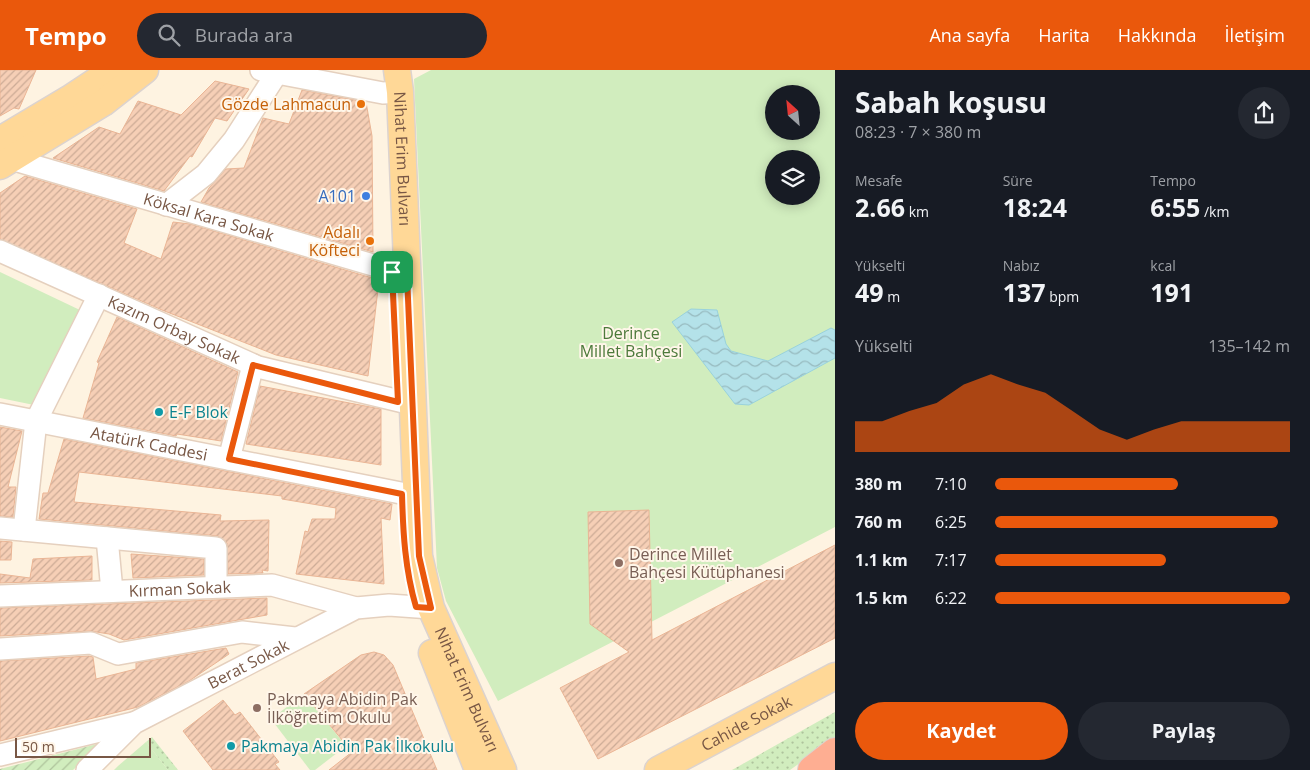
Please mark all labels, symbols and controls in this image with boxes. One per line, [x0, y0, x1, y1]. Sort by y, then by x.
search box [137, 13, 487, 58]
text: Tempo [25, 19, 107, 52]
icon: search [155, 21, 183, 49]
text: Burada ara [195, 22, 293, 48]
text: Ana sayfa [929, 23, 1010, 47]
text: Harita [1038, 23, 1090, 47]
text: Hakkında [1118, 23, 1197, 47]
text: İletişim [1225, 23, 1285, 47]
text: Sabah koşusu [855, 83, 1047, 121]
north arrow [765, 85, 820, 140]
map controls [765, 85, 820, 205]
button: share [1238, 87, 1290, 139]
street label: Nihat Erim Bulvarı [389, 91, 416, 227]
place label: Gözde Lahmacun [221, 93, 351, 115]
marker: Gözde Lahmacun [355, 98, 367, 110]
text: 08:23 · 7 × 380 m [855, 121, 981, 143]
button: layers [765, 150, 820, 205]
text: Mesafe [855, 171, 902, 190]
text: Süre [1003, 171, 1033, 190]
text: Tempo [1150, 171, 1196, 190]
place label: A101 [318, 185, 356, 207]
street label: Köksal Kara Sokak [141, 187, 277, 247]
marker: A101 [360, 190, 372, 202]
text: 2.66 [855, 190, 905, 224]
text: 18:24 [1003, 190, 1067, 224]
text: 6:55 [1150, 190, 1200, 224]
text: km [905, 202, 929, 221]
text: /km [1200, 202, 1229, 221]
place label: Adalı Köfteci [309, 221, 360, 261]
marker: Adalı Köfteci [364, 235, 376, 247]
pin [371, 251, 413, 293]
text: Yükselti [855, 256, 905, 275]
text: Nabız [1003, 256, 1040, 275]
text: kcal [1150, 256, 1176, 275]
icon: arrive [378, 258, 406, 286]
text: 49 [855, 275, 884, 309]
text: 137 [1003, 275, 1046, 309]
text: 191 [1150, 275, 1193, 309]
text: m [884, 287, 900, 306]
text: bpm [1046, 287, 1079, 306]
street label: Kazım Orbay Sokak [104, 290, 245, 369]
park label: Derince Millet Bahçesi [580, 322, 682, 362]
text: Yükselti [855, 335, 913, 357]
text: 135–142 m [1208, 335, 1290, 357]
place label: E-F Blok [169, 401, 228, 423]
marker: E-F Blok [153, 406, 165, 418]
street label: Atatürk Caddesi [89, 421, 209, 466]
text: 380 m [855, 473, 902, 495]
text: 7:10 [935, 473, 967, 495]
text: 760 m [855, 511, 902, 533]
text: 6:25 [935, 511, 967, 533]
place label: Derince Millet Bahçesi Kütüphanesi [629, 543, 785, 583]
text: 1.1 km [855, 549, 908, 571]
text: 7:17 [935, 549, 967, 571]
marker: Derince Millet Bahçesi Kütüphanesi [613, 557, 625, 569]
street label: Kırman Sokak [128, 576, 232, 602]
text: 1.5 km [855, 587, 908, 609]
text: 6:22 [935, 587, 967, 609]
street label: Nihat Erim Bulvarı [430, 623, 505, 755]
street label: Berat Sokak [204, 633, 293, 694]
place label: Pakmaya Abidin Pak İlköğretim Okulu [267, 688, 418, 728]
street label: Cahide Sokak [697, 690, 796, 756]
marker: Pakmaya Abidin Pak İlköğretim Okulu [251, 702, 263, 714]
button: Kaydet [855, 702, 1068, 760]
button: Paylaş [1078, 702, 1290, 760]
scale bar [15, 735, 151, 758]
place label: Pakmaya Abidin Pak İlkokulu [241, 735, 454, 757]
text: 50 m [22, 737, 55, 756]
marker: Pakmaya Abidin Pak İlkokulu [225, 740, 237, 752]

